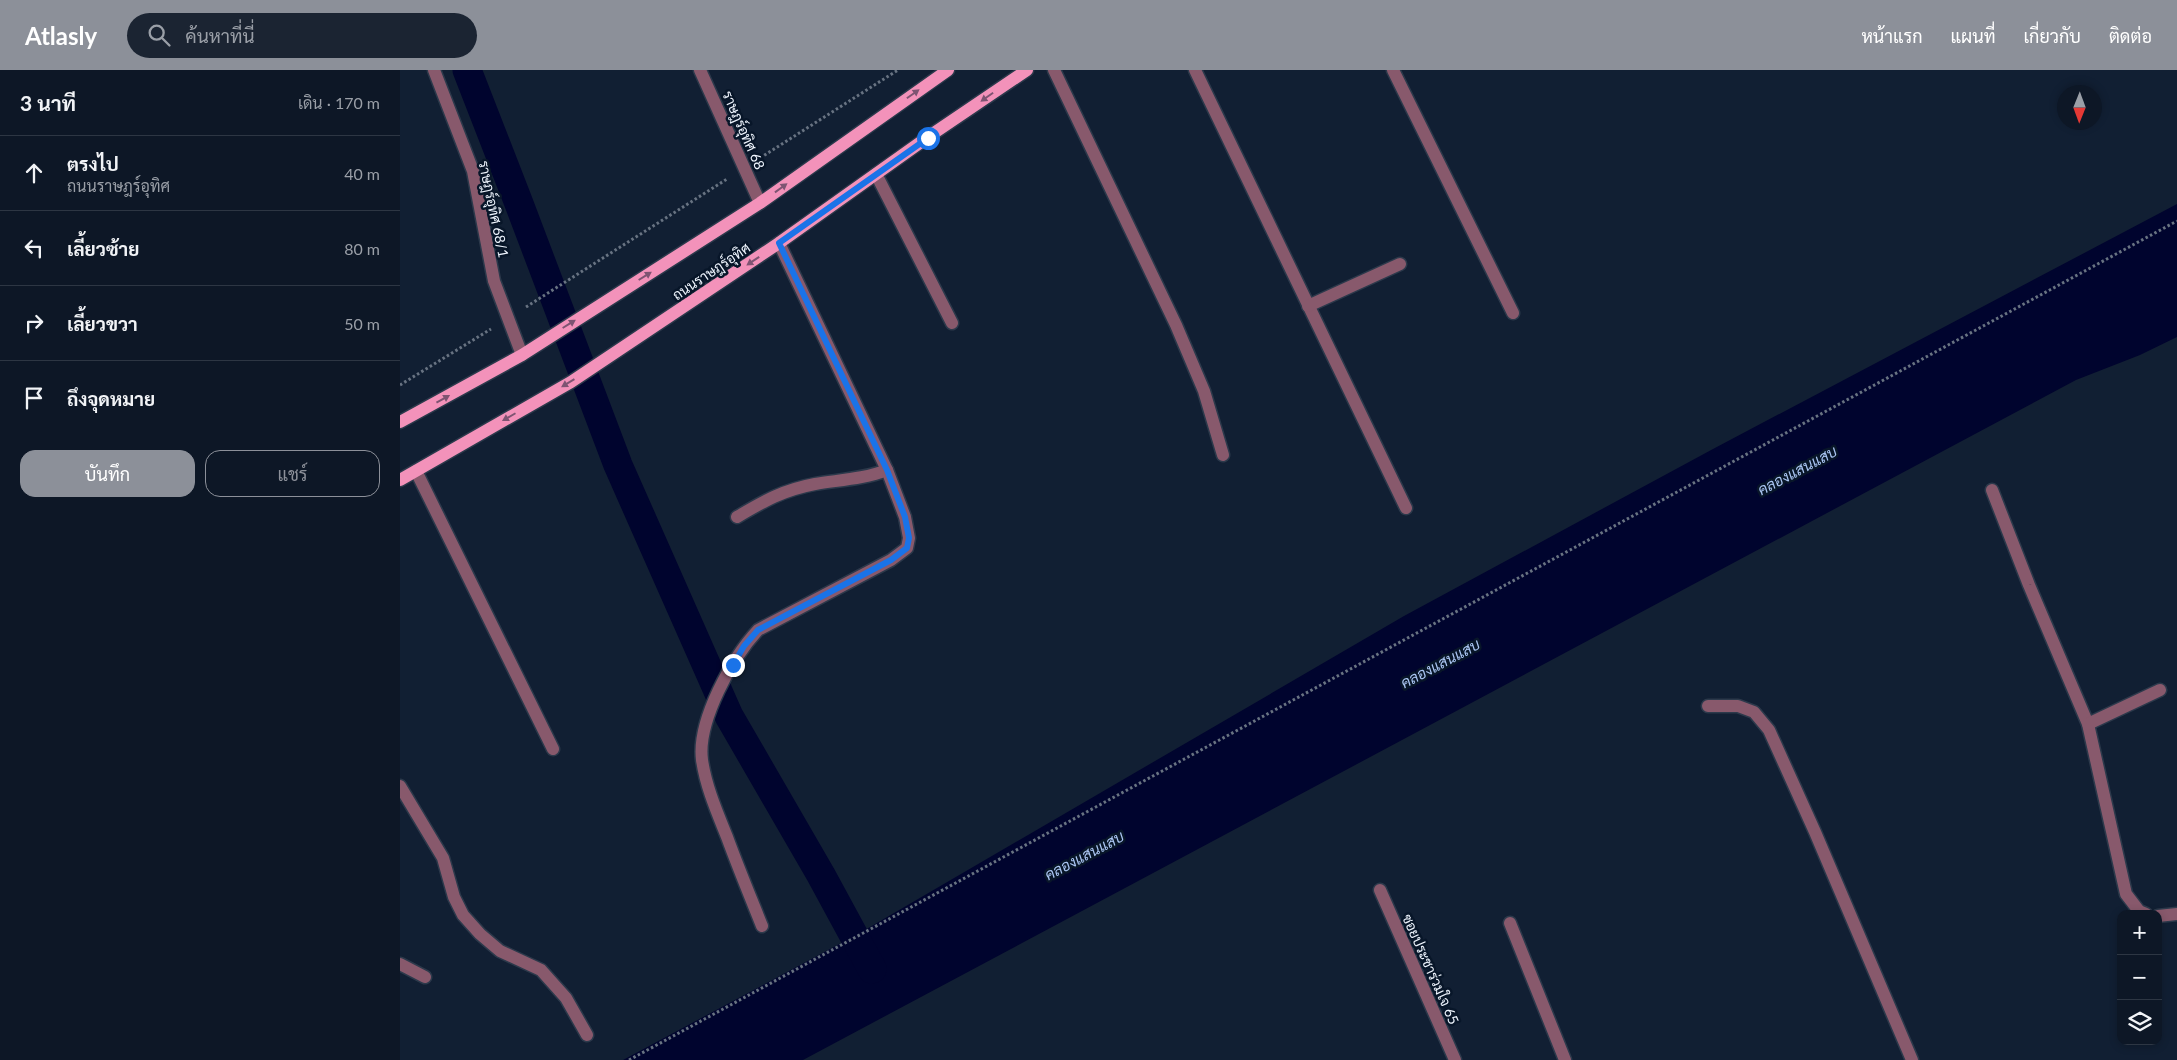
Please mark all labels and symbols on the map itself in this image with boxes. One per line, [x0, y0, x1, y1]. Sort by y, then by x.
north arrow [2057, 85, 2102, 130]
street label: ราษฎร์อุทิศ 68 [717, 88, 769, 173]
one-way arrow [907, 89, 920, 99]
one-way arrow [980, 92, 994, 102]
route start [917, 127, 940, 150]
street label: ราษฎร์อุทิศ 68/1 [473, 159, 513, 259]
one-way arrow [774, 183, 788, 193]
street label: ถนนราษฎร์อุทิศ [669, 239, 754, 305]
one-way arrow [747, 256, 760, 265]
one-way arrow [638, 272, 651, 281]
one-way arrow [563, 319, 576, 329]
one-way arrow [562, 378, 575, 387]
one-way arrow [436, 394, 449, 403]
one-way arrow [502, 413, 517, 421]
water label: คลองแสนแสบ [1754, 441, 1840, 498]
water label: คลองแสนแสบ [1397, 634, 1483, 691]
route end [722, 654, 745, 677]
water label: คลองแสนแสบ [1041, 826, 1127, 883]
street label: ซอยประชาร่วมใจ 65 [1399, 911, 1463, 1027]

